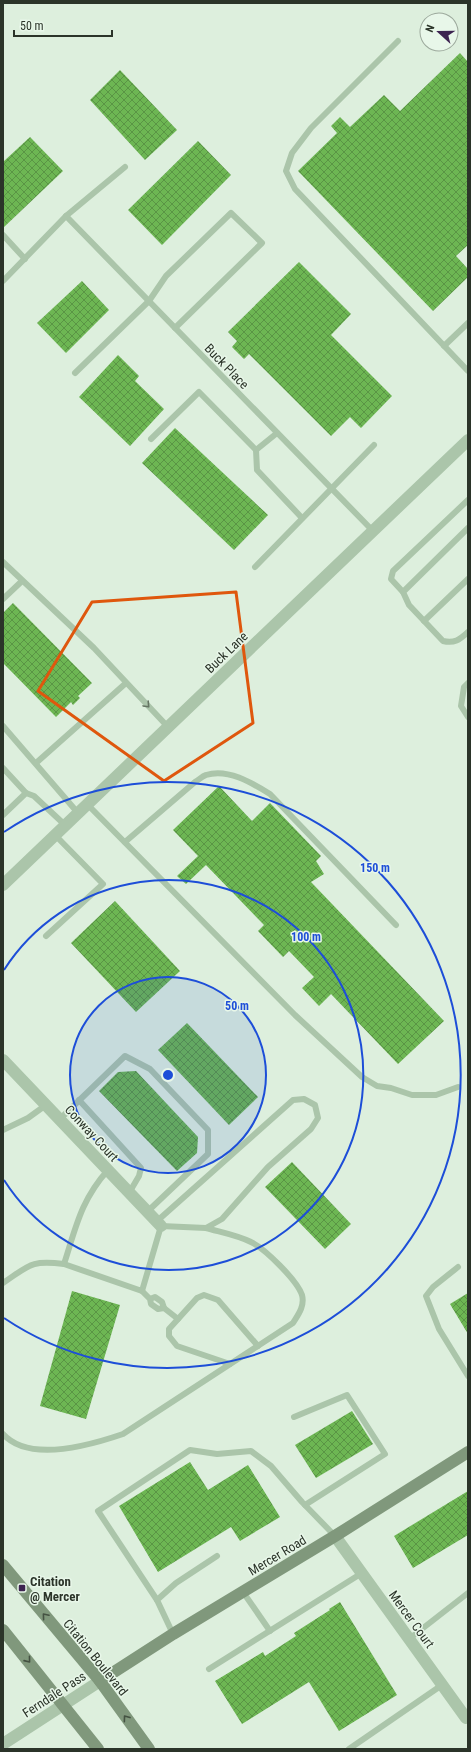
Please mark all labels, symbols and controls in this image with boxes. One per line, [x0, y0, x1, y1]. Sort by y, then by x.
scale bar [14, 12, 112, 38]
north arrow [419, 12, 459, 52]
text: 50 m [20, 19, 44, 33]
text: N [423, 23, 437, 34]
street label: Buck Place [202, 341, 252, 392]
street label: Buck Lane [202, 629, 251, 676]
one-way arrow [143, 700, 150, 708]
text: 150 m [360, 861, 390, 875]
text: 100 m [291, 930, 321, 944]
text: 50 m [225, 999, 249, 1013]
centre of rings [161, 1068, 175, 1082]
street label: Conway Court [62, 1102, 122, 1165]
street label: Mercer Road [246, 1532, 309, 1579]
place label: Citation @ Mercer [30, 1574, 80, 1604]
marker: Citation @ Mercer [17, 1583, 27, 1593]
street label: Mercer Court [386, 1588, 437, 1651]
one-way arrow [43, 1613, 50, 1621]
street label: Citation Boulevard [60, 1616, 131, 1699]
one-way arrow [23, 1656, 30, 1663]
street label: Ferndale Pass [20, 1668, 89, 1720]
one-way arrow [124, 1715, 131, 1722]

